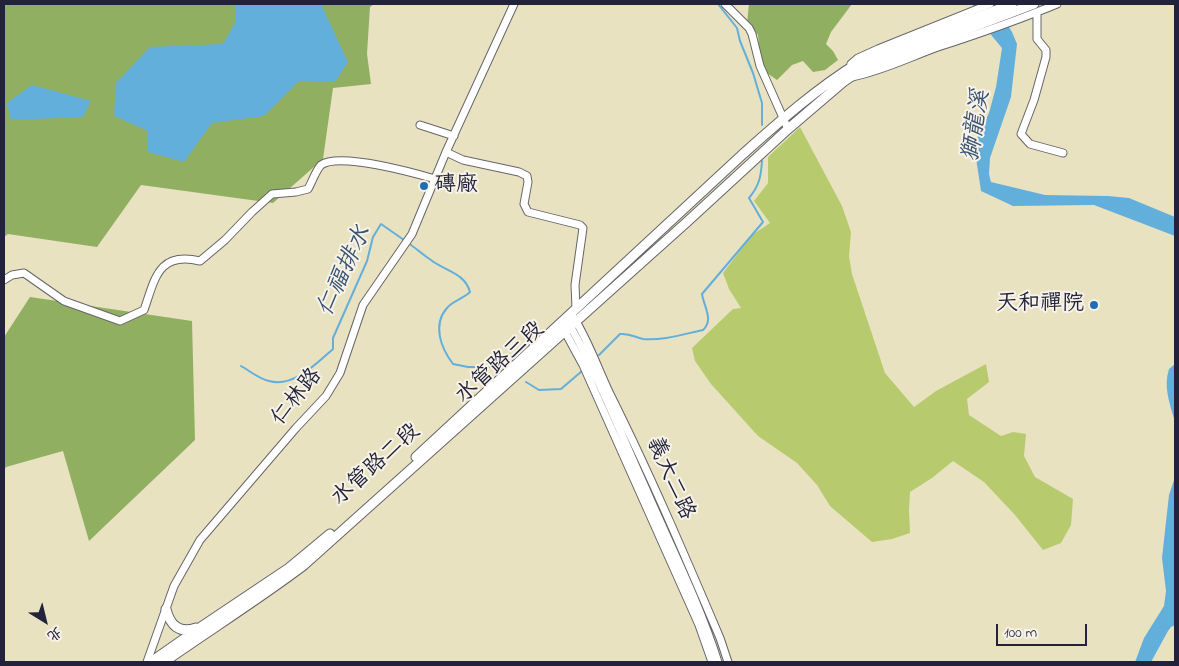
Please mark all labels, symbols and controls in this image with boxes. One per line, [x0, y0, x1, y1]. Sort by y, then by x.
water label: 獅龍溪 [958, 88, 998, 164]
place label: 磚廠 [434, 173, 478, 199]
marker: 磚廠 [418, 180, 430, 192]
water label: 仁福排水 [313, 222, 379, 322]
place label: 天和禪院 [996, 292, 1084, 318]
marker: 天和禪院 [1088, 299, 1100, 311]
street label: 水管路三段 [451, 317, 551, 411]
street label: 仁林路 [267, 364, 329, 432]
street label: 水管路二段 [327, 419, 427, 513]
street label: 義大二路 [639, 433, 699, 525]
north arrow [20, 596, 70, 646]
scale bar [999, 614, 1090, 646]
text: 北 [42, 621, 66, 646]
text: 100 m [1004, 622, 1037, 644]

